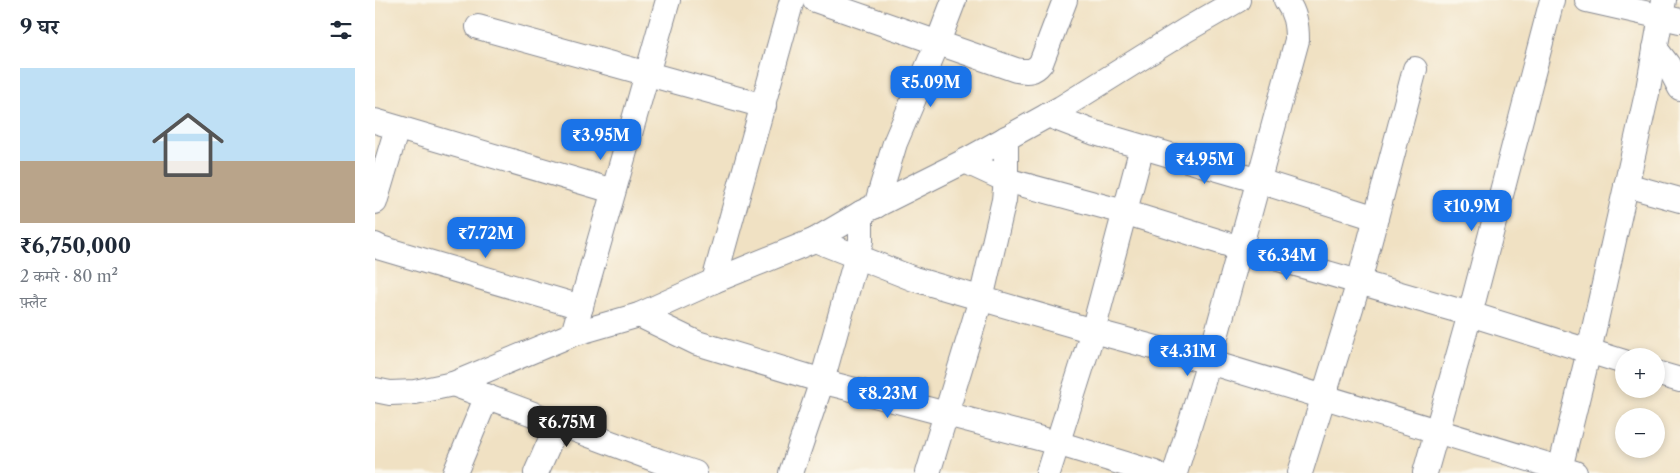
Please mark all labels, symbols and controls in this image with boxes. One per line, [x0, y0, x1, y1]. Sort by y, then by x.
text: 9 घर [20, 14, 59, 39]
icon: filters [327, 16, 355, 44]
pin: ₹5.09M [890, 66, 972, 108]
text: ₹5.09M [902, 72, 960, 92]
icon: home [143, 100, 233, 190]
pin: ₹3.95M [560, 119, 642, 161]
text: ₹3.95M [572, 125, 630, 145]
pin: ₹4.95M [1164, 142, 1246, 185]
text: ₹4.95M [1176, 149, 1234, 169]
pin: ₹10.9M [1431, 190, 1513, 232]
text: ₹10.9M [1444, 196, 1500, 216]
pin: ₹7.72M [445, 216, 527, 259]
text: ₹7.72M [458, 223, 514, 243]
text: ₹6,750,000 [20, 233, 131, 258]
pin: ₹6.34M [1246, 238, 1328, 281]
text: ₹6.34M [1258, 245, 1316, 265]
text: 2 कमरे · 80 m² [20, 266, 118, 286]
text: फ़्लैट [20, 292, 47, 312]
pin: ₹4.31M [1147, 334, 1229, 377]
text: ₹4.31M [1160, 341, 1216, 361]
map controls [1615, 348, 1665, 458]
button: + [1615, 348, 1665, 398]
pin: ₹8.23M [847, 376, 929, 419]
text: ₹8.23M [859, 383, 917, 403]
pin: ₹6.75M [526, 406, 608, 448]
button: − [1615, 408, 1665, 458]
text: ₹6.75M [539, 412, 595, 432]

